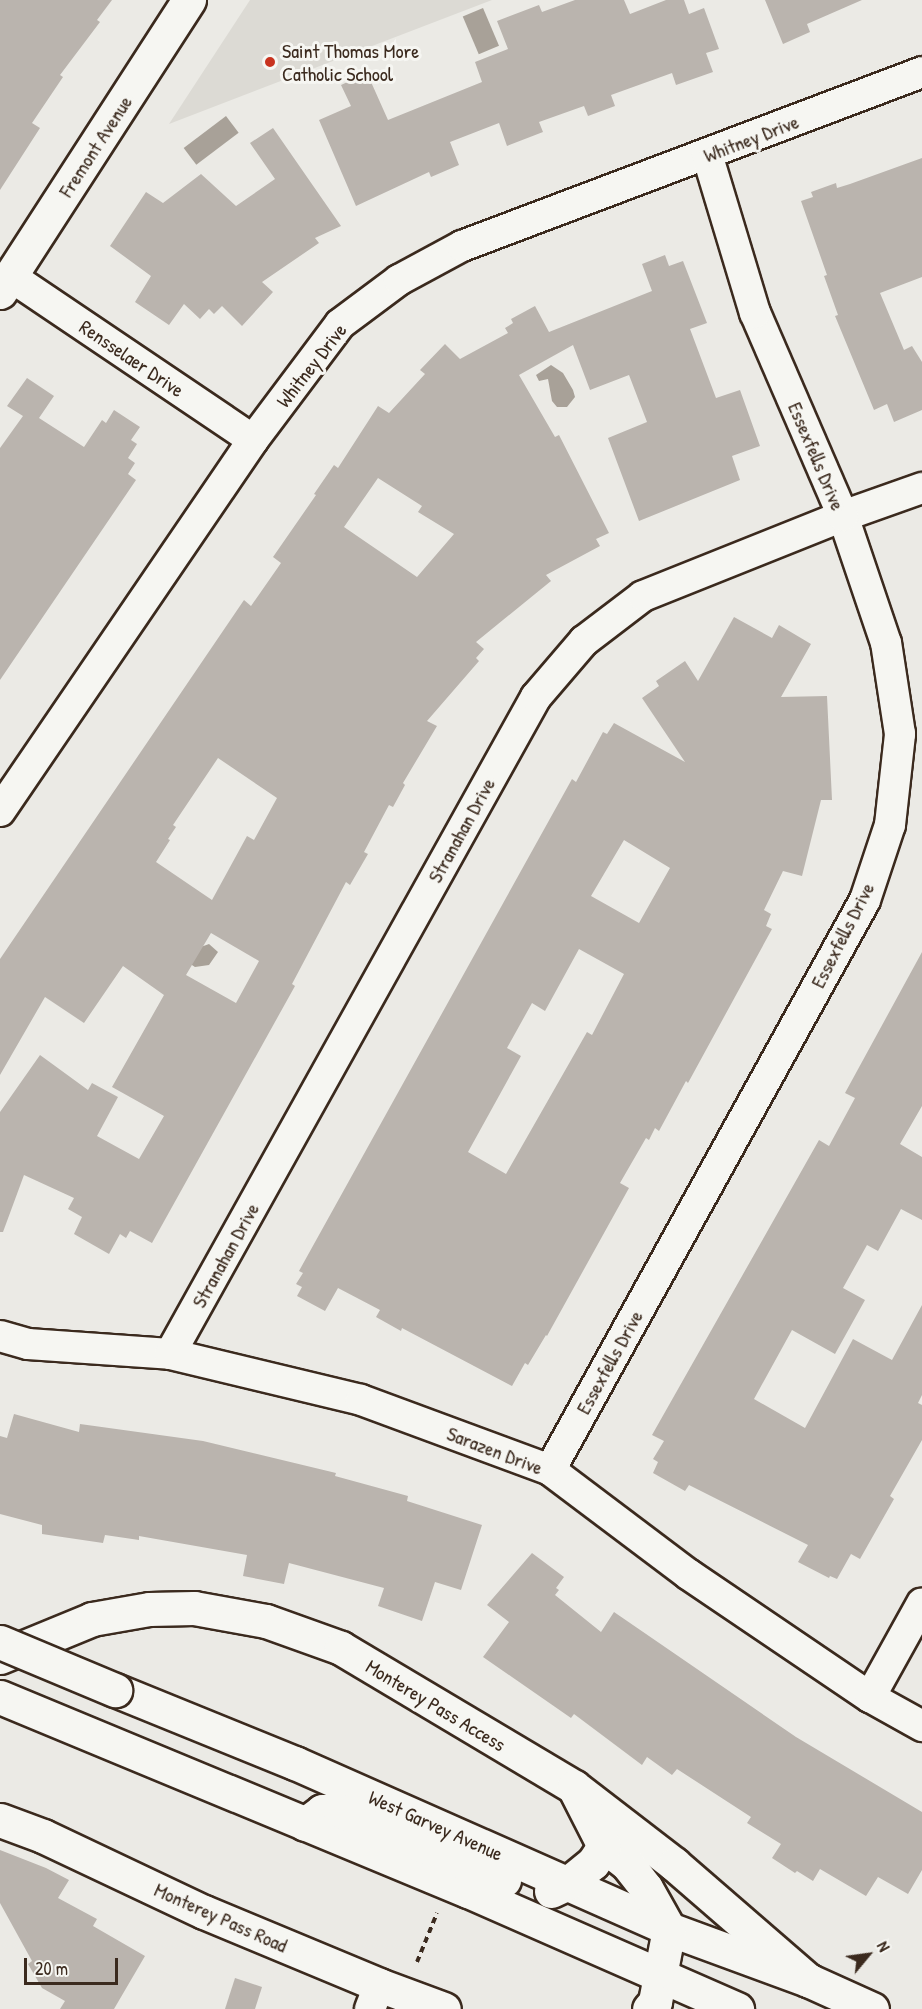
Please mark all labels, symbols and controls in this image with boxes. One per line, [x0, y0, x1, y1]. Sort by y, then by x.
place label: Saint Thomas More Catholic School [282, 39, 419, 86]
marker: Saint Thomas More Catholic School [263, 55, 277, 69]
street label: Fremont Avenue [53, 91, 137, 201]
street label: Whitney Drive [700, 109, 802, 167]
street label: Rensselaer Drive [75, 314, 189, 402]
street label: Whitney Drive [271, 318, 351, 412]
street label: Essexfells Drive [784, 398, 850, 514]
street label: Stranahan Drive [422, 773, 500, 887]
street label: Essexfells Drive [805, 878, 879, 992]
street label: Stranahan Drive [186, 1198, 264, 1312]
street label: Essexfells Drive [571, 1306, 647, 1418]
street label: Sarazen Drive [444, 1421, 546, 1479]
street label: Monterey Pass Access [362, 1654, 510, 1756]
street label: West Garvey Avenue [365, 1785, 507, 1865]
street label: Monterey Pass Road [151, 1877, 291, 1957]
north arrow [838, 1925, 898, 1985]
text: N [872, 1937, 895, 1955]
scale bar [27, 1946, 122, 1984]
text: 20 m [35, 1956, 68, 1981]

